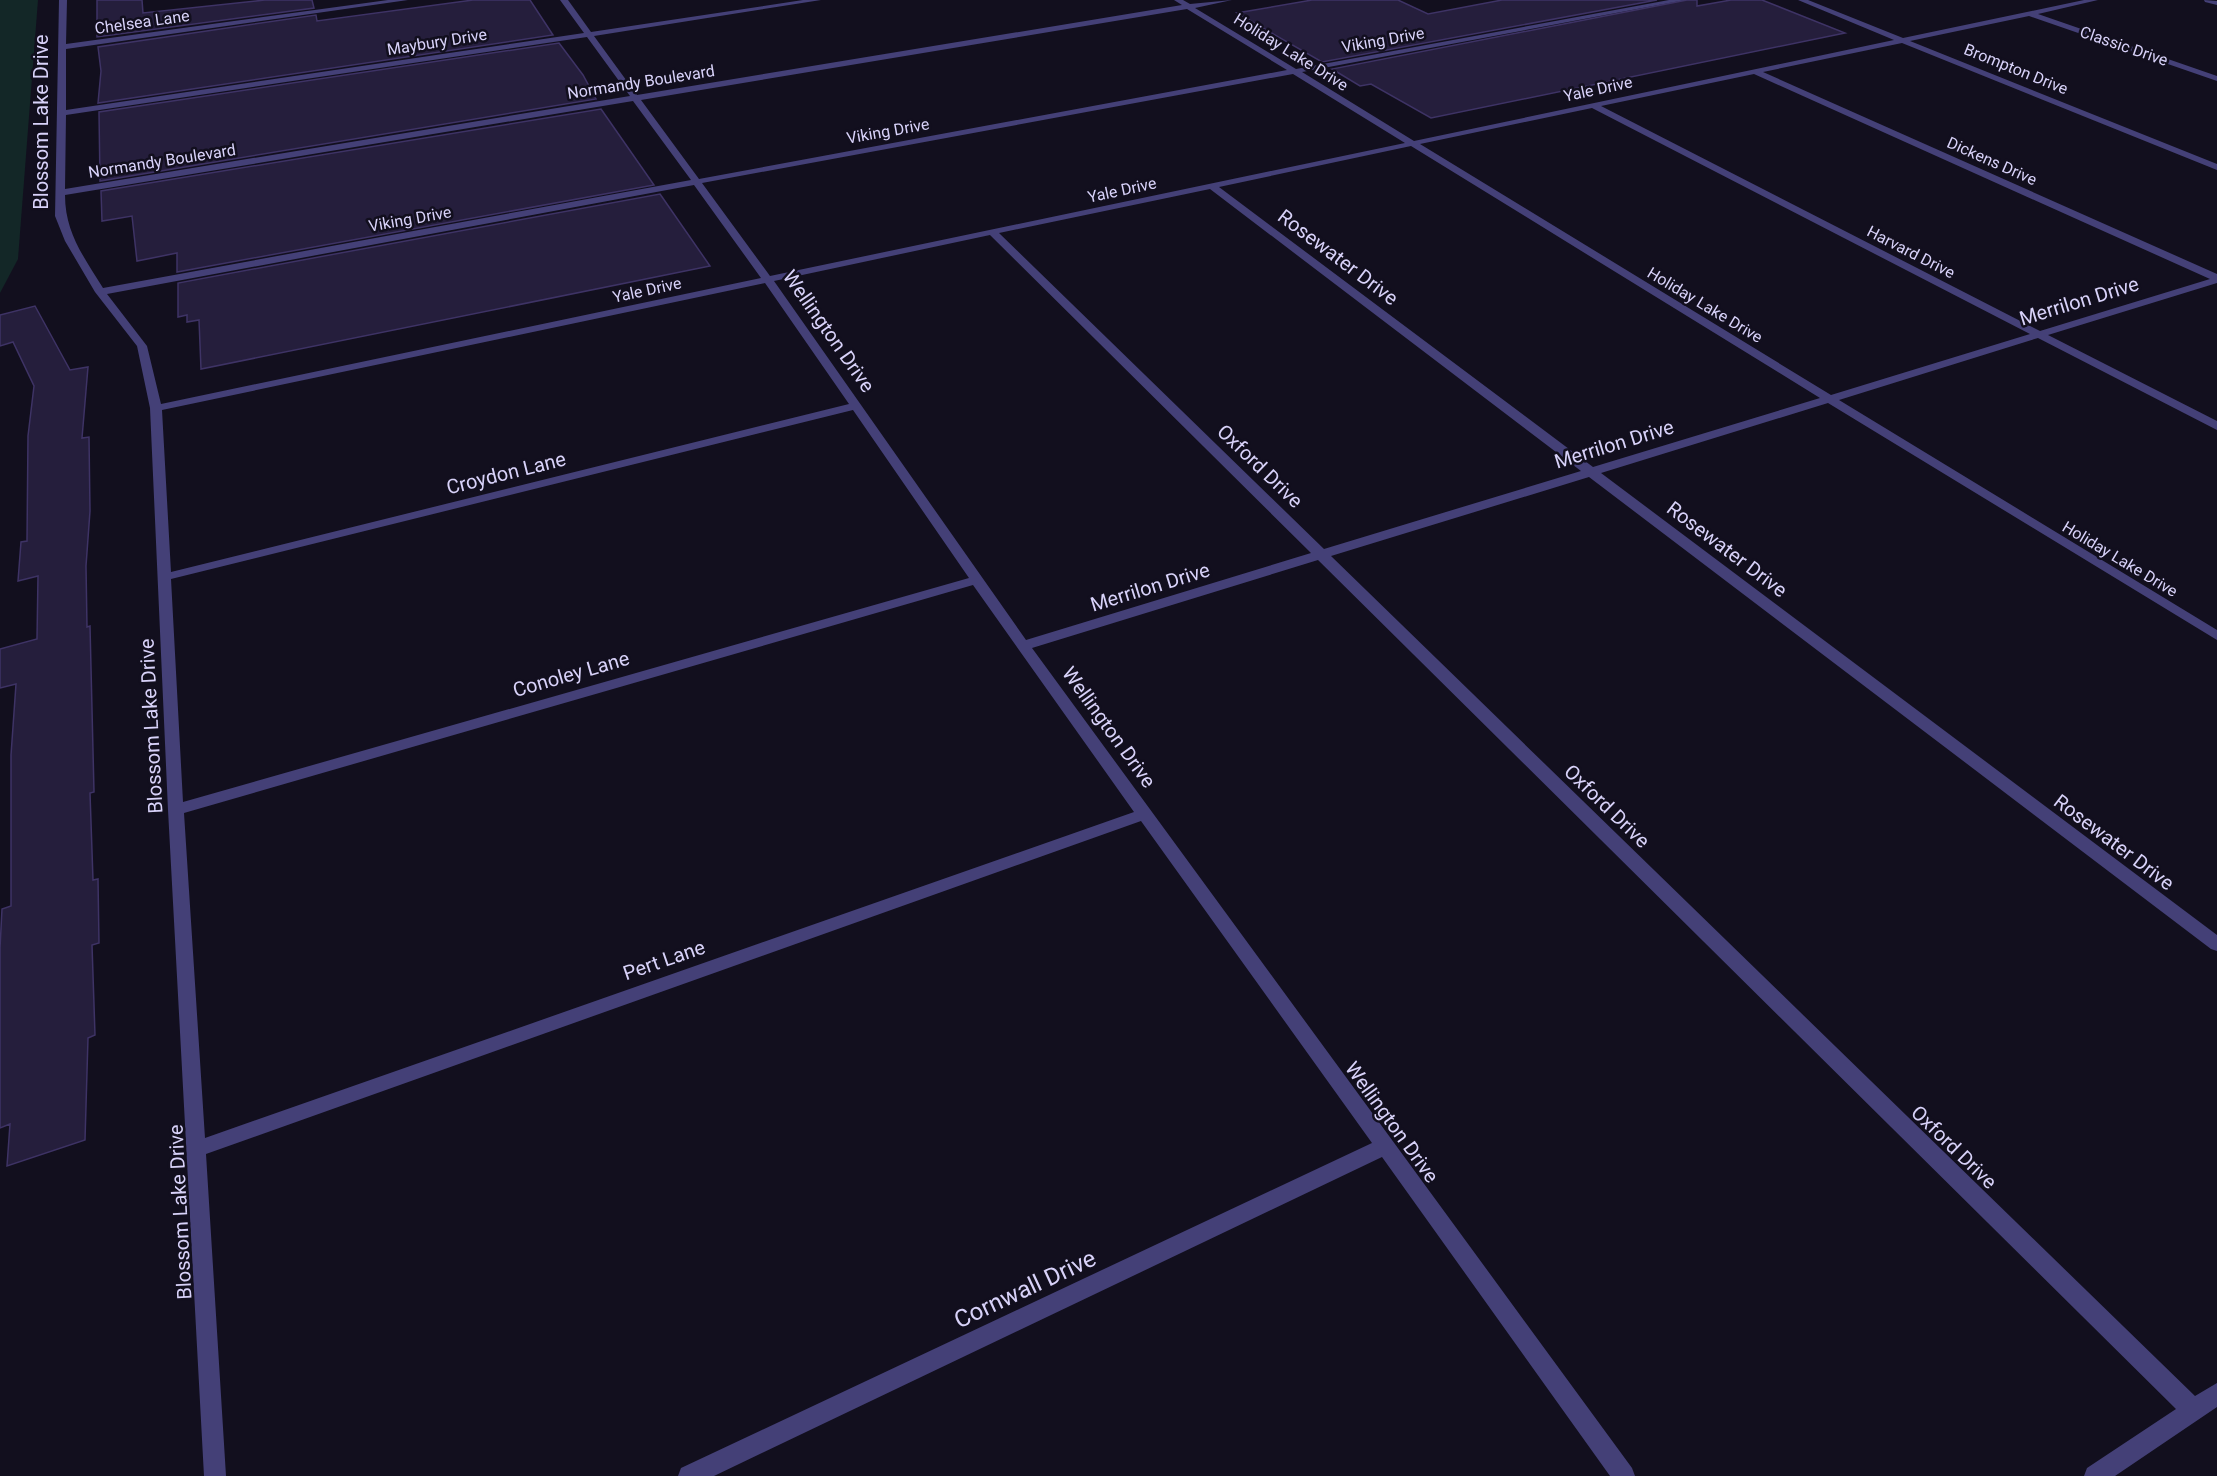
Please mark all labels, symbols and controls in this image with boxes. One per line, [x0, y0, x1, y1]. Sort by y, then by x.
street label: Chelsea Lane [93, 6, 191, 38]
street label: Holiday Lake Drive [1230, 9, 1352, 95]
street label: Classic Drive [2078, 22, 2170, 70]
street label: Viking Drive [1340, 23, 1426, 57]
street label: Maybury Drive [386, 25, 488, 59]
street label: Blossom Lake Drive [29, 34, 53, 210]
street label: Brompton Drive [1961, 40, 2071, 98]
street label: Normandy Boulevard [566, 61, 716, 103]
street label: Yale Drive [1562, 72, 1634, 106]
street label: Viking Drive [845, 114, 931, 148]
street label: Dickens Drive [1944, 133, 2040, 189]
street label: Normandy Boulevard [87, 140, 237, 182]
street label: Yale Drive [1086, 173, 1158, 207]
street label: Viking Drive [367, 202, 453, 236]
street label: Rosewater Drive [1273, 204, 1403, 310]
street label: Harvard Drive [1864, 222, 1958, 282]
street label: Holiday Lake Drive [1644, 263, 1766, 347]
street label: Wellington Drive [778, 265, 880, 397]
street label: Merrilon Drive [2016, 271, 2142, 331]
street label: Yale Drive [611, 273, 683, 307]
street label: Merrilon Drive [1551, 414, 1677, 474]
street label: Oxford Drive [1212, 419, 1308, 513]
street label: Croydon Lane [444, 447, 568, 499]
street label: Rosewater Drive [1662, 496, 1792, 602]
street label: Holiday Lake Drive [2059, 517, 2181, 601]
street label: Merrilon Drive [1087, 557, 1213, 617]
street label: Blossom Lake Drive [134, 638, 168, 814]
street label: Conoley Lane [510, 646, 632, 702]
street label: Wellington Drive [1057, 662, 1161, 792]
street label: Oxford Drive [1559, 759, 1655, 853]
street label: Rosewater Drive [2049, 789, 2179, 895]
street label: Pert Lane [620, 935, 708, 985]
street label: Wellington Drive [1340, 1057, 1444, 1187]
street label: Oxford Drive [1906, 1100, 2002, 1194]
street label: Blossom Lake Drive [163, 1124, 197, 1300]
street label: Cornwall Drive [950, 1244, 1100, 1334]

